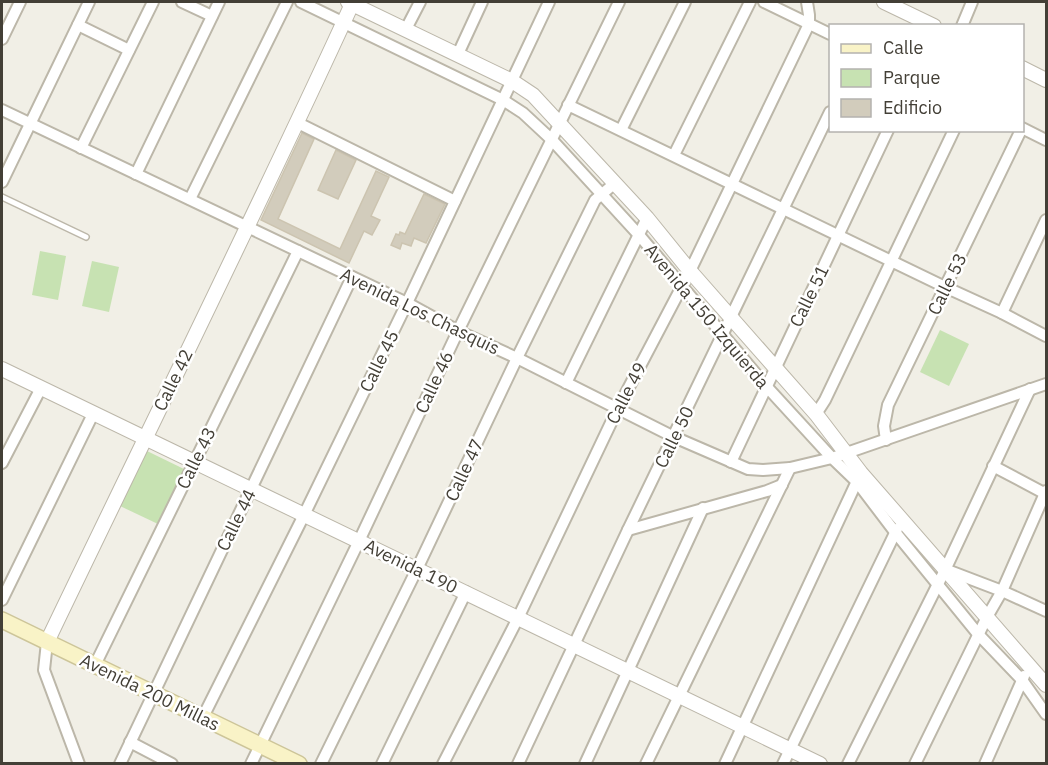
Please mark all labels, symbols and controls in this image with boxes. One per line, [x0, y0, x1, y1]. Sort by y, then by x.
legend [829, 24, 1024, 132]
text: Calle [883, 36, 923, 59]
text: Parque [883, 66, 941, 89]
text: Edificio [883, 96, 942, 119]
street label: Avenida 150 Izquierda [640, 239, 775, 394]
street label: Calle 53 [922, 249, 972, 319]
street label: Calle 51 [784, 261, 834, 331]
street label: Avenida Los Chasquis [337, 262, 503, 360]
street label: Calle 45 [354, 326, 404, 396]
street label: Calle 42 [148, 345, 198, 415]
street label: Calle 46 [410, 347, 458, 417]
street label: Calle 49 [601, 358, 651, 428]
street label: Calle 50 [649, 402, 699, 472]
street label: Calle 43 [171, 423, 221, 493]
street label: Calle 47 [440, 435, 488, 505]
street label: Calle 44 [211, 485, 261, 555]
street label: Avenida 190 [360, 533, 462, 599]
street label: Avenida 200 Millas [76, 648, 224, 736]

